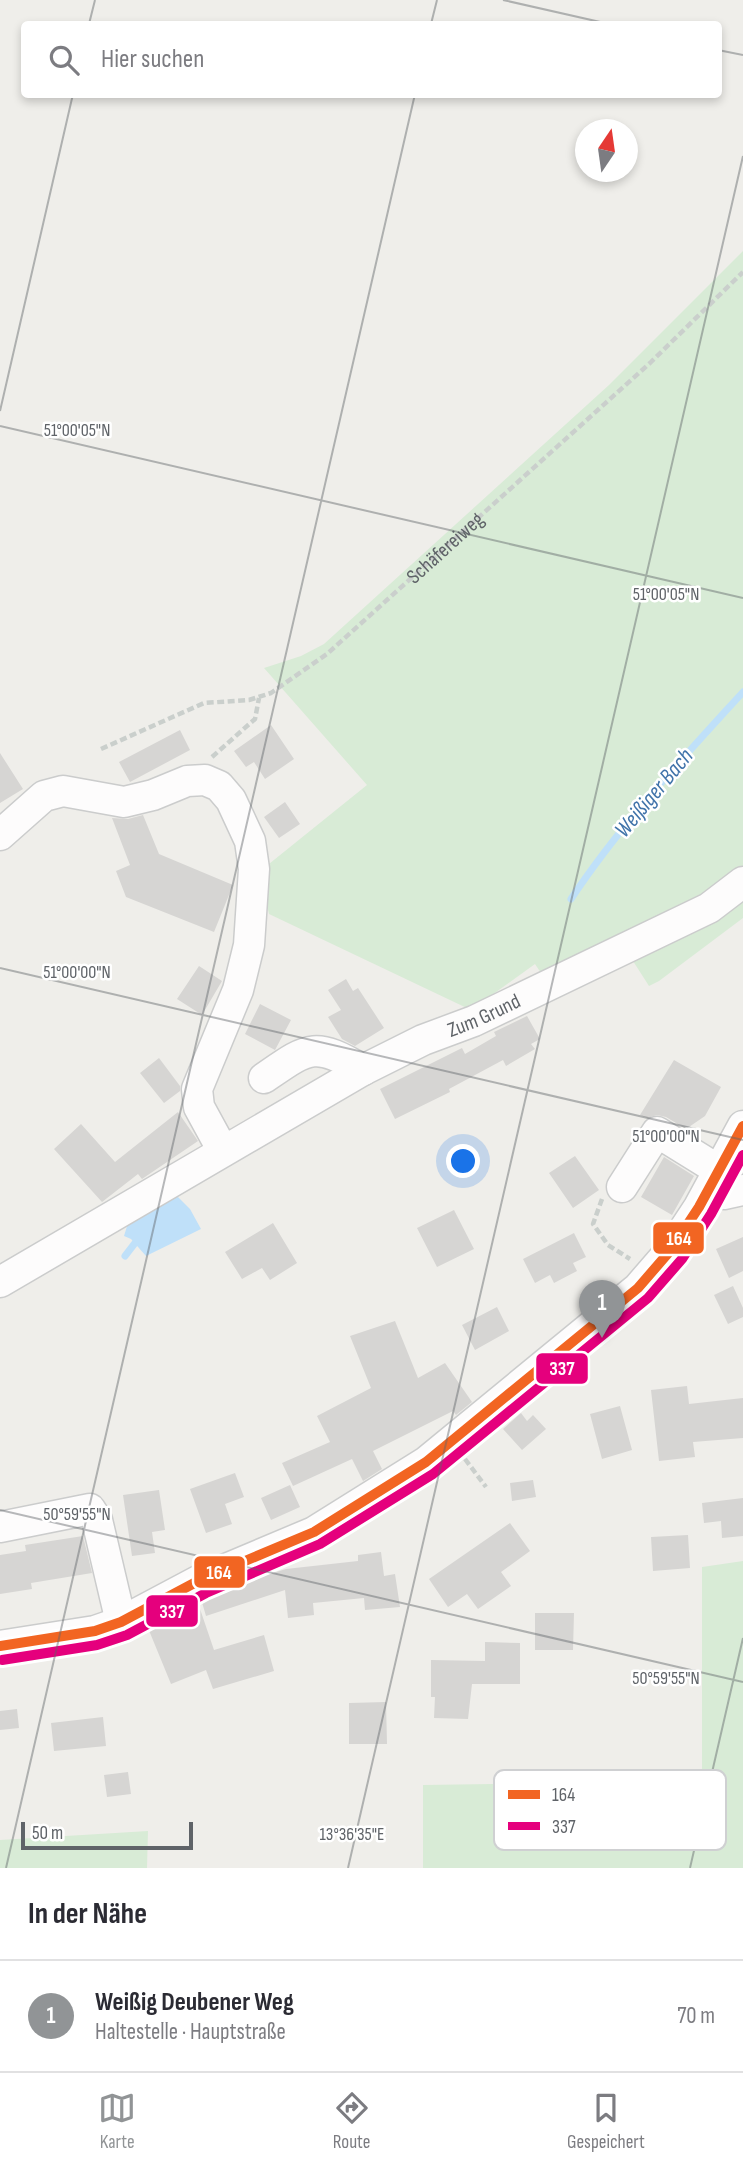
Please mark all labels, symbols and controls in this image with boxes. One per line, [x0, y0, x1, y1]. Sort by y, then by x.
search box [21, 21, 722, 98]
icon: search [45, 41, 83, 79]
text: Hier suchen [101, 44, 204, 75]
north arrow [575, 119, 638, 182]
text: 51°00'05"N [44, 420, 110, 441]
street label: Schäfereiweg [401, 507, 489, 589]
text: 51°00'05"N [633, 584, 699, 605]
water label: Weißiger Bach [609, 743, 699, 843]
text: 51°00'00"N [43, 962, 111, 983]
street label: Zum Grund [444, 988, 524, 1042]
text: 51°00'00"N [632, 1126, 700, 1147]
your location [446, 1144, 480, 1178]
line badge: 164 [652, 1221, 705, 1255]
text: 164 [666, 1228, 692, 1251]
pin: 1 [579, 1280, 625, 1338]
line badge: 337 [535, 1352, 589, 1385]
text: 337 [549, 1358, 575, 1381]
text: 50°59'55"N [43, 1504, 111, 1525]
line badge: 164 [193, 1555, 246, 1589]
text: 164 [206, 1562, 232, 1585]
line badge: 337 [145, 1594, 199, 1628]
text: 337 [159, 1601, 185, 1624]
text: 50°59'55"N [632, 1668, 700, 1689]
legend [494, 1770, 726, 1850]
text: 164 [552, 1784, 575, 1807]
text: 337 [552, 1816, 576, 1839]
scale bar [21, 1819, 192, 1851]
text: 50 m [32, 1822, 63, 1845]
text: 13°36'35"E [320, 1824, 384, 1845]
text: In der Nähe [28, 1896, 147, 1932]
text: Weißig Deubener Weg [95, 1987, 294, 2018]
text: 1 [46, 2002, 56, 2030]
text: 70 m [677, 2002, 715, 2030]
text: Haltestelle · Hauptstraße [95, 2018, 286, 2046]
tab: Karte [98, 2089, 136, 2154]
tab: Route [333, 2089, 371, 2154]
tab: Gespeichert [567, 2089, 645, 2154]

